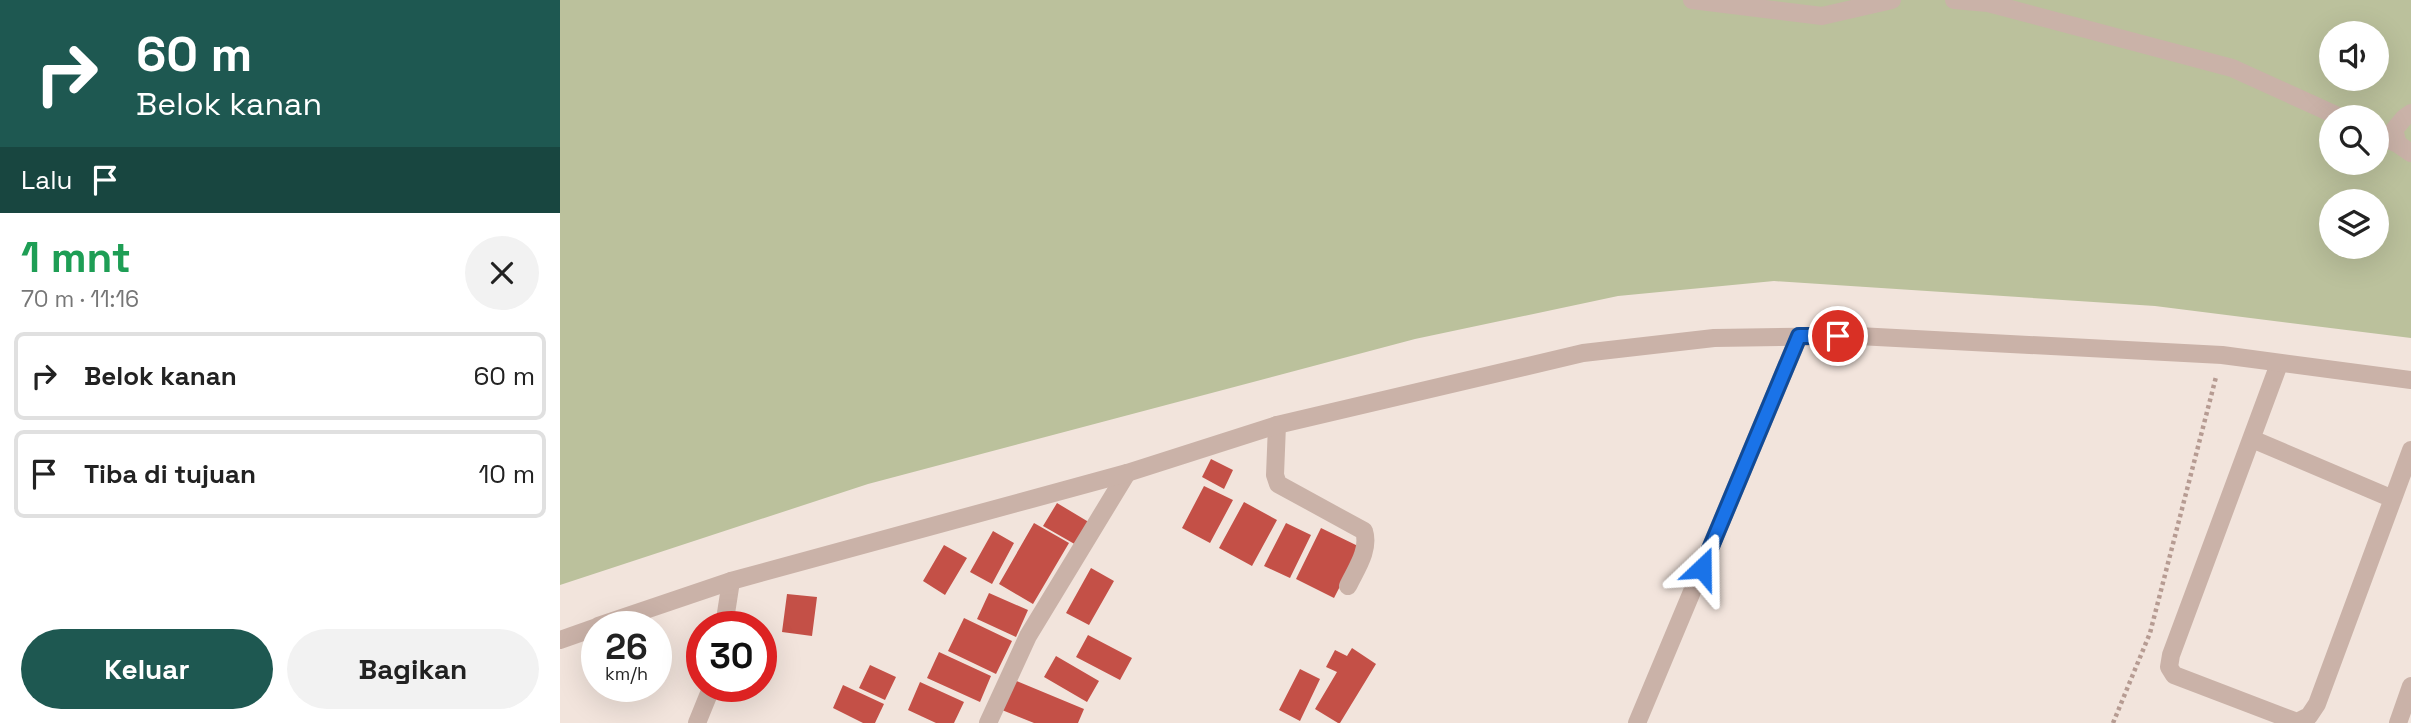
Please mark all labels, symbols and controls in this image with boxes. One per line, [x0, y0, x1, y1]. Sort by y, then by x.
map controls [2319, 21, 2389, 259]
button: sound [2319, 21, 2389, 91]
text: 60 m [136, 23, 252, 85]
icon: right [21, 28, 112, 119]
text: Belok kanan [136, 84, 322, 124]
button: search [2319, 105, 2389, 175]
icon: arrive [86, 161, 124, 199]
text: Lalu [21, 163, 72, 197]
button: layers [2319, 189, 2389, 259]
text: 1 mnt [21, 231, 131, 284]
button: close [465, 236, 539, 310]
text: 70 m · 11:16 [21, 284, 139, 314]
pin [1808, 306, 1868, 366]
icon: arrive [1819, 317, 1857, 355]
icon: right [25, 357, 63, 395]
text: Belok kanan [84, 359, 237, 393]
text: 60 m [473, 359, 535, 393]
icon: arrive [25, 455, 63, 493]
text: Tiba di tujuan [84, 457, 256, 491]
text: 10 m [478, 457, 535, 491]
position arrow [1665, 531, 1739, 605]
speed limit sign: 30 [686, 611, 777, 702]
text: 26 [605, 625, 648, 669]
button: Keluar [21, 629, 273, 709]
button: Bagikan [287, 629, 539, 709]
text: km/h [605, 662, 648, 685]

